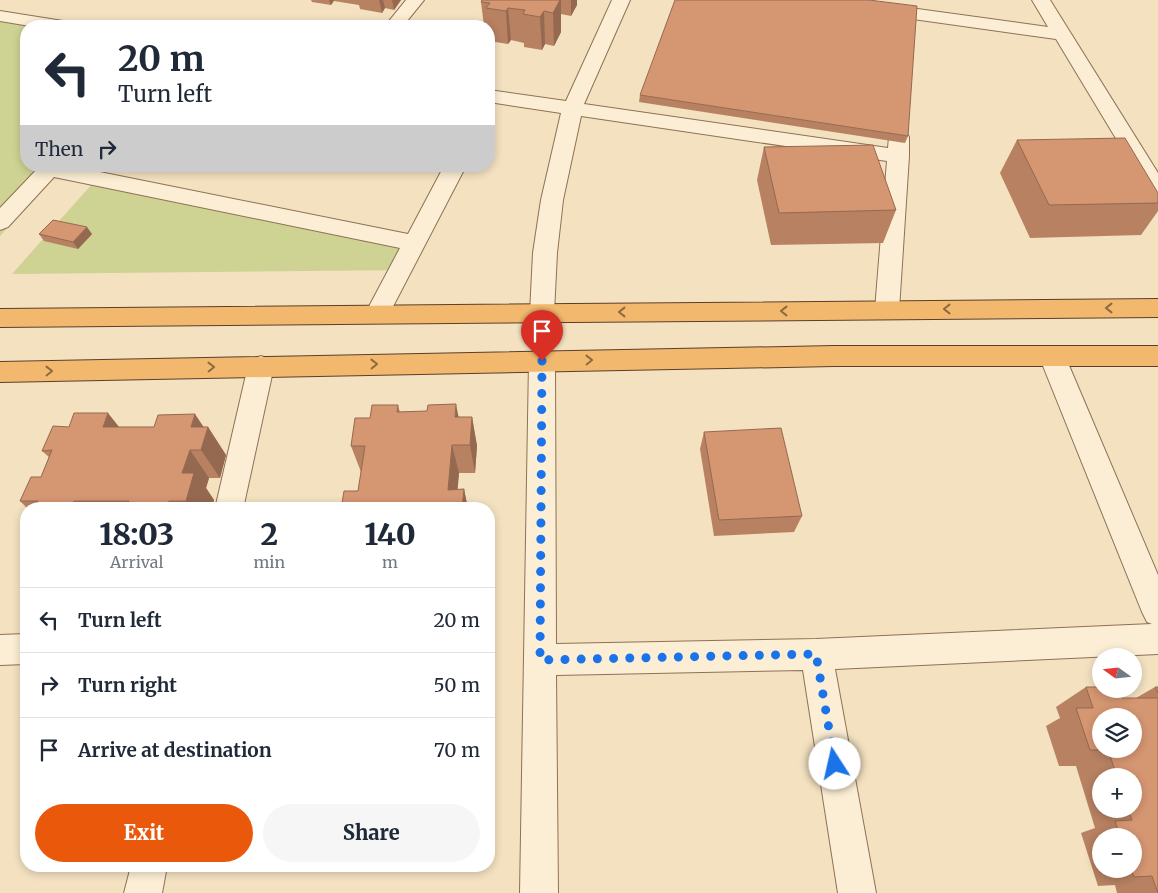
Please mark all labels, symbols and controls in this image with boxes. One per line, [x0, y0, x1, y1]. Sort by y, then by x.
text: 20 m [118, 37, 205, 81]
icon: left [35, 40, 100, 105]
text: Turn left [118, 80, 212, 108]
icon: right [93, 135, 121, 163]
text: Then [35, 137, 83, 161]
one-way arrow [1105, 303, 1113, 313]
one-way arrow [943, 304, 951, 315]
one-way arrow [780, 306, 788, 316]
one-way arrow [618, 307, 626, 317]
pin [521, 310, 563, 361]
icon: arrive [528, 317, 556, 345]
one-way arrow [585, 355, 593, 365]
one-way arrow [370, 359, 378, 369]
one-way arrow [207, 362, 215, 373]
one-way arrow [45, 366, 53, 376]
text: 18:03 [99, 515, 174, 553]
text: 2 [260, 515, 278, 553]
text: 140 [364, 515, 416, 553]
text: Arrival [110, 552, 163, 572]
text: min [253, 552, 285, 572]
text: m [382, 552, 398, 572]
icon: left [35, 606, 63, 634]
text: Turn left [78, 608, 162, 632]
text: 20 m [433, 608, 480, 632]
north arrow [1092, 648, 1142, 698]
map controls [1092, 648, 1142, 878]
icon: right [35, 671, 63, 699]
text: Turn right [78, 673, 177, 697]
text: 50 m [434, 673, 480, 697]
button: layers [1092, 708, 1142, 758]
icon: arrive [35, 736, 63, 764]
position arrow [808, 737, 860, 789]
text: Arrive at destination [78, 738, 272, 762]
text: 70 m [434, 738, 480, 762]
button: + [1092, 768, 1142, 818]
button: Exit [35, 804, 253, 862]
button: Share [263, 804, 480, 862]
button: − [1092, 828, 1142, 878]

